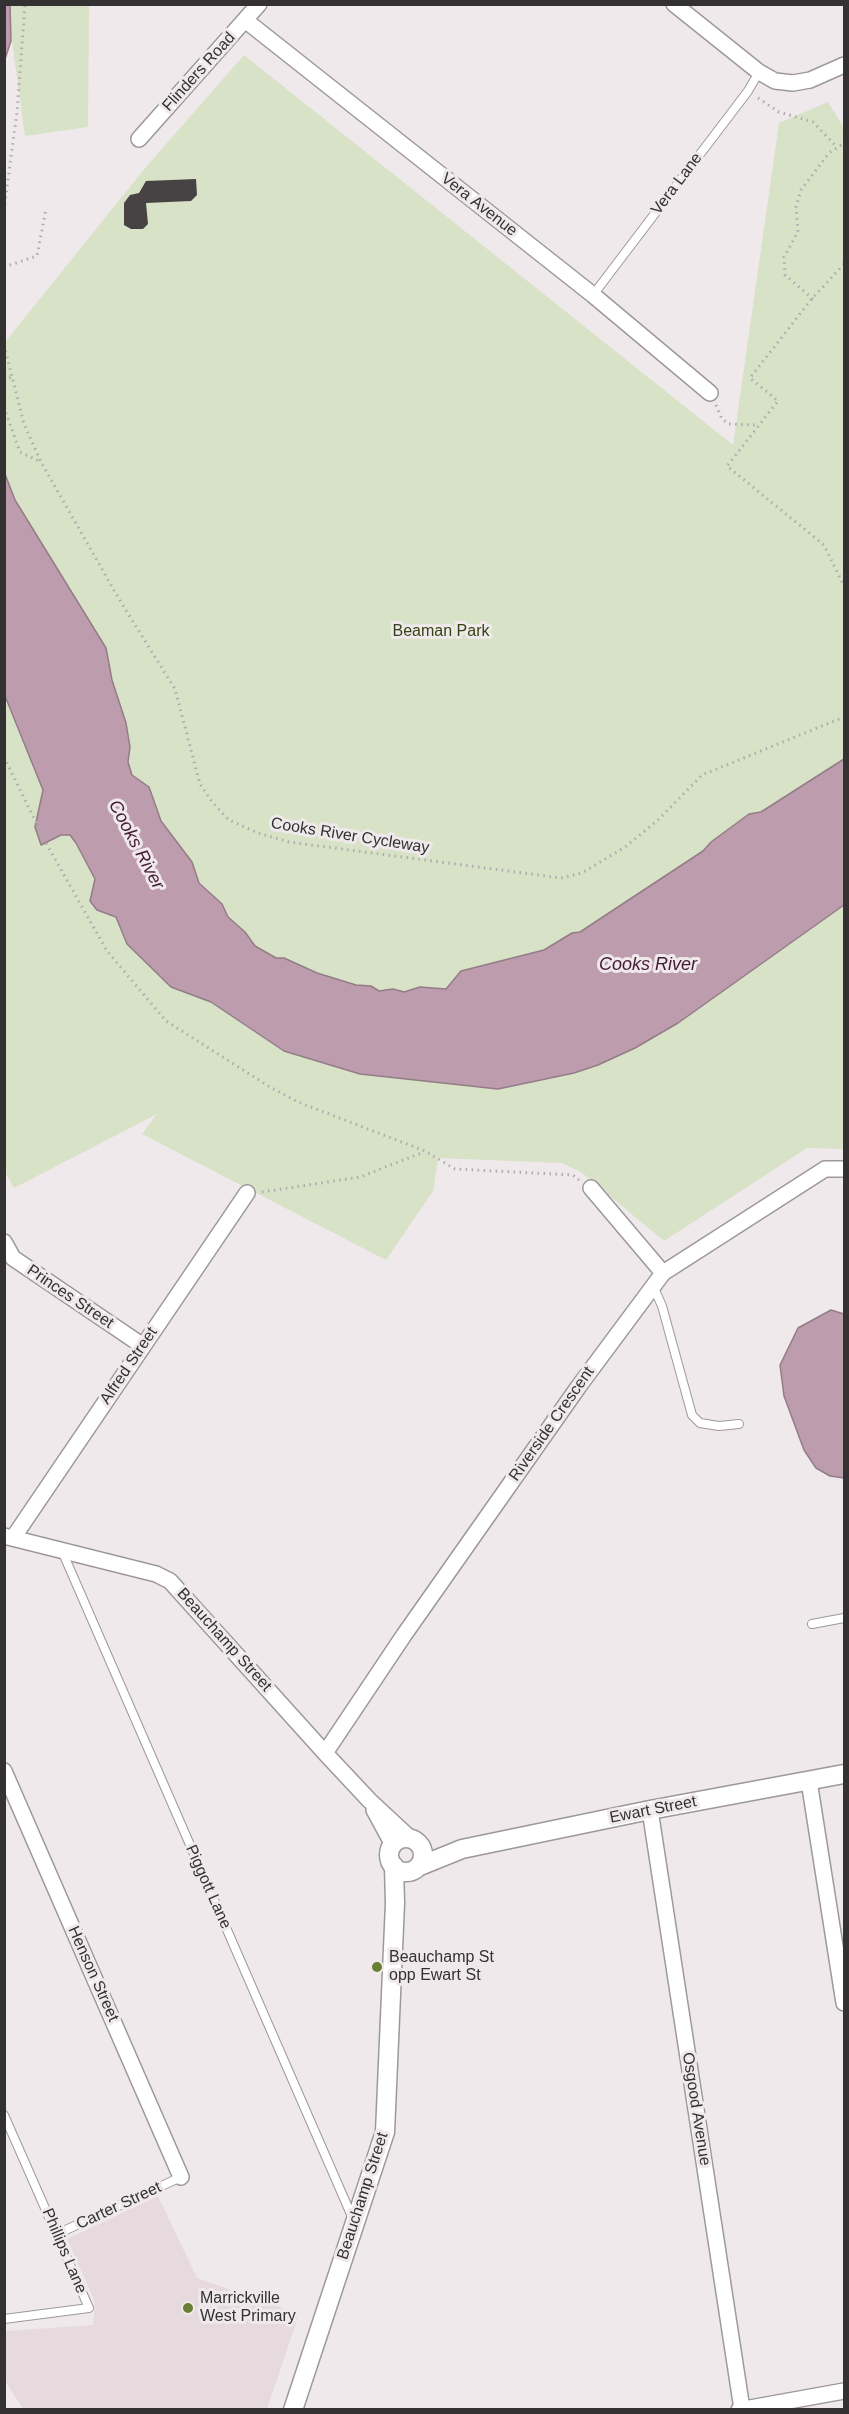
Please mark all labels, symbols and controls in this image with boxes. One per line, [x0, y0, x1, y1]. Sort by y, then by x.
street label: Flinders Road [159, 29, 239, 115]
street label: Vera Lane [647, 149, 707, 219]
street label: Vera Avenue [437, 169, 521, 241]
park label: Beaman Park [393, 622, 489, 642]
water label: Cooks River [103, 797, 169, 893]
street label: Cooks River Cycleway [269, 814, 431, 858]
water label: Cooks River [599, 954, 697, 976]
street label: Princes Street [23, 1261, 117, 1333]
street label: Alfred Street [96, 1324, 162, 1408]
street label: Riverside Crescent [505, 1363, 599, 1485]
street label: Beauchamp Street [173, 1584, 275, 1696]
street label: Ewart Street [608, 1792, 698, 1828]
street label: Piggott Lane [181, 1842, 235, 1932]
street label: Henson Street [63, 1923, 123, 2025]
place label: Beauchamp St opp Ewart St [389, 1948, 494, 1986]
marker: Beauchamp St opp Ewart St [370, 1960, 384, 1974]
street label: Osgood Avenue [678, 2051, 714, 2167]
street label: Beauchamp Street [333, 2130, 393, 2262]
street label: Carter Street [73, 2178, 165, 2234]
street label: Phillips Lane [37, 2205, 91, 2297]
place label: Marrickville West Primary [200, 2289, 296, 2327]
marker: Marrickville West Primary [181, 2301, 195, 2315]

